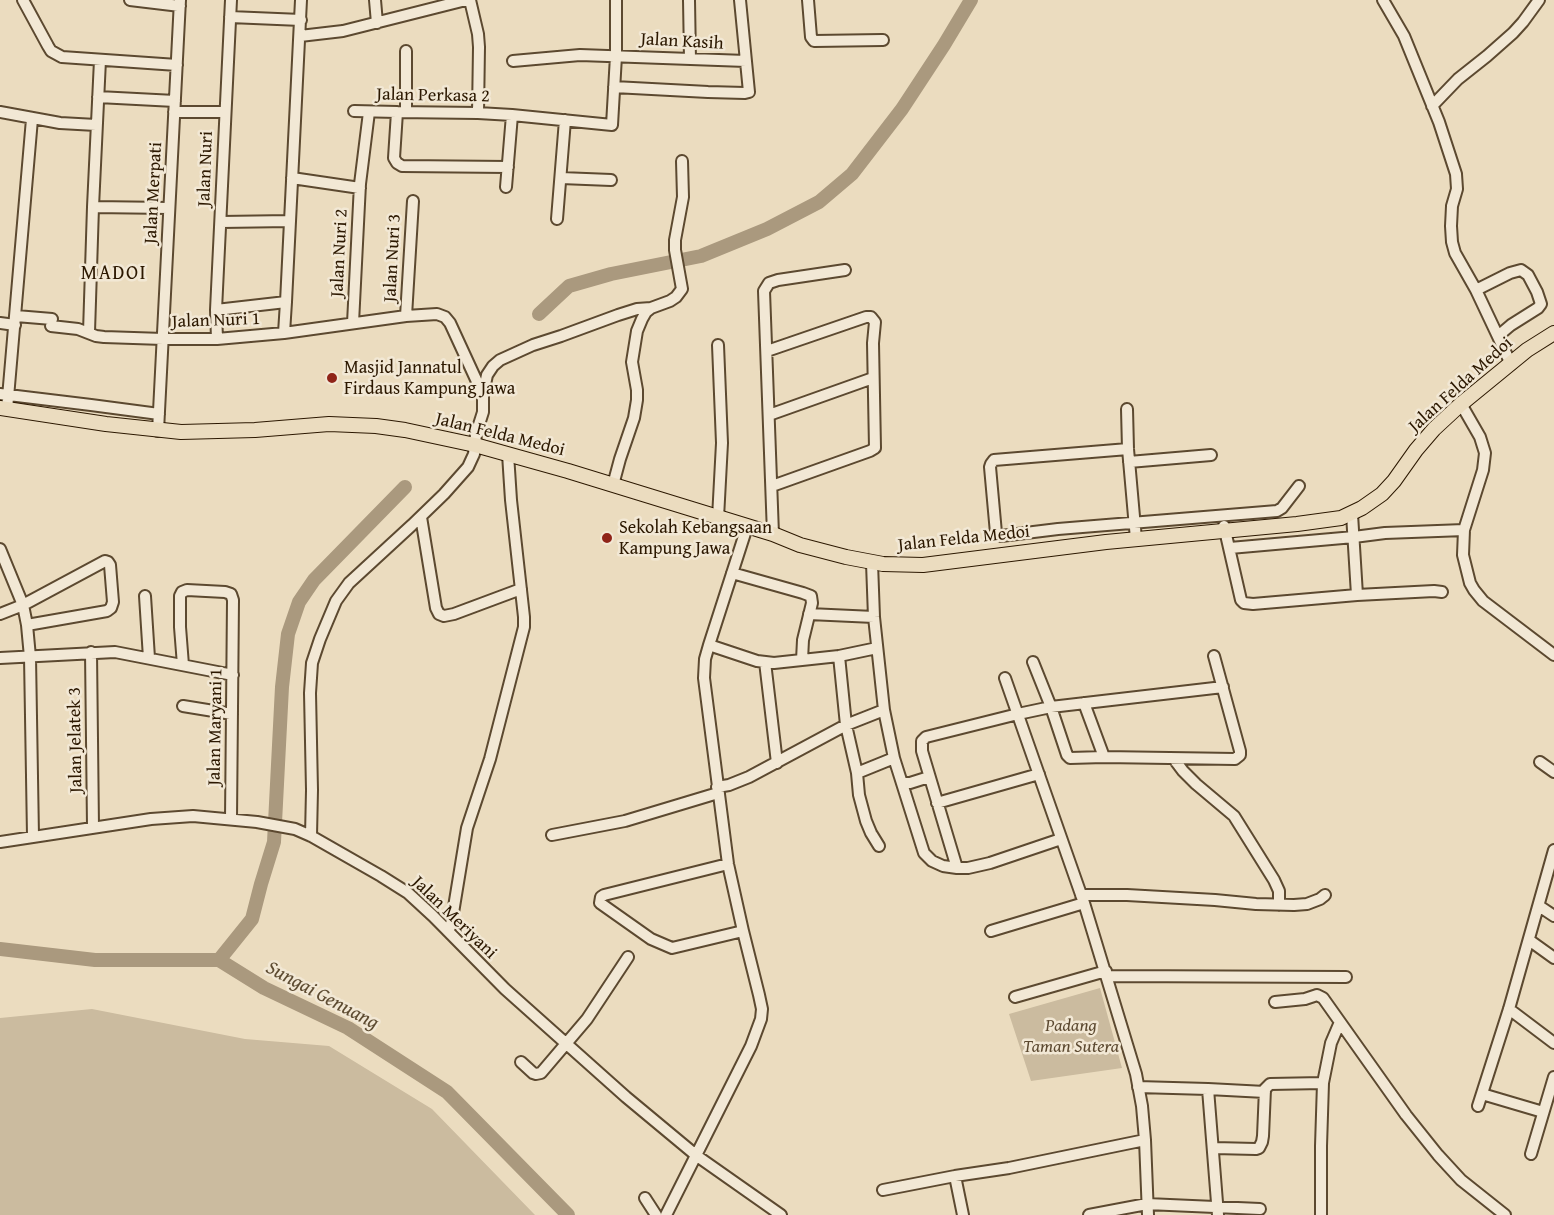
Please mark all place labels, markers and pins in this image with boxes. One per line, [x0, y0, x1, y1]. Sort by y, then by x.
place label: Masjid Jannatul Firdaus Kampung Jawa [344, 357, 515, 400]
marker: Masjid Jannatul Firdaus Kampung Jawa [325, 371, 339, 385]
place label: Sekolah Kebangsaan Kampung Jawa [619, 517, 772, 560]
marker: Sekolah Kebangsaan Kampung Jawa [600, 531, 614, 545]

